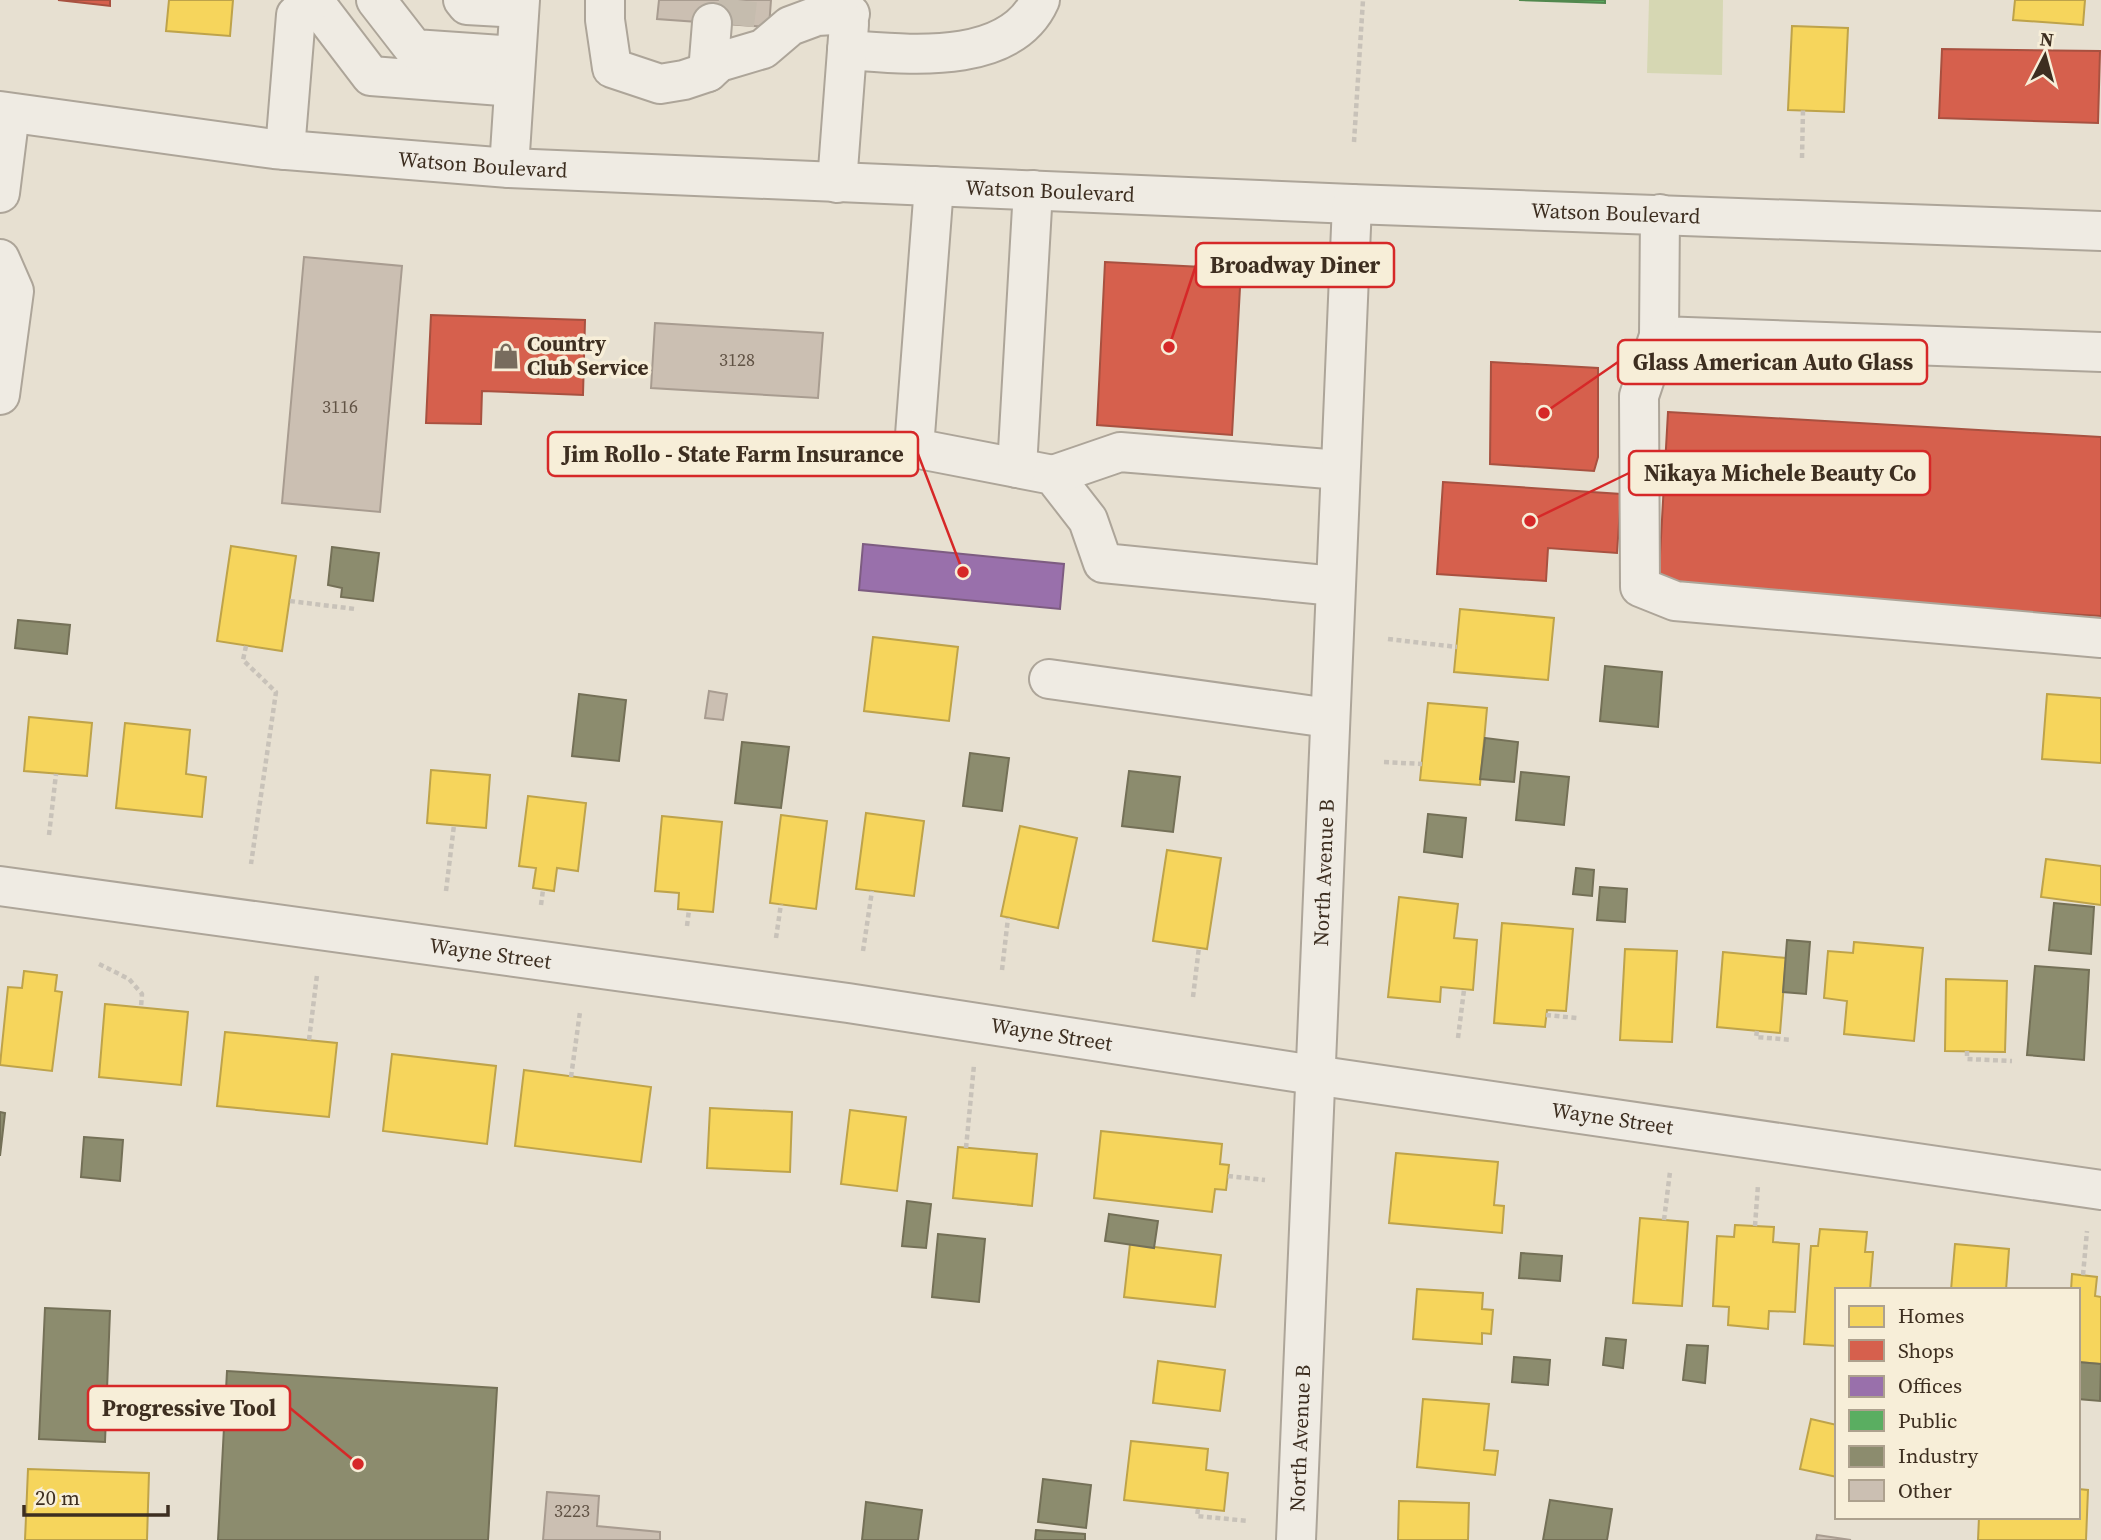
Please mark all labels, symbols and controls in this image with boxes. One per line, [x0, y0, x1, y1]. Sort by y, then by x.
north arrow [2010, 21, 2080, 91]
text: N [2039, 25, 2055, 53]
street label: Watson Boulevard [397, 144, 568, 184]
street label: Watson Boulevard [965, 173, 1136, 209]
street label: Watson Boulevard [1530, 195, 1701, 231]
callout: Broadway Diner [1196, 243, 1394, 287]
text: Broadway Diner [1210, 249, 1381, 281]
place label: Country Club Service [527, 329, 649, 382]
callout: Glass American Auto Glass [1618, 340, 1927, 384]
shop icon: Country Club Service [491, 341, 521, 371]
text: Glass American Auto Glass [1633, 346, 1913, 378]
house number: 3128 [719, 347, 755, 372]
house number: 3116 [322, 394, 358, 419]
callout: Jim Rollo - State Farm Insurance [548, 432, 918, 476]
text: Jim Rollo - State Farm Insurance [560, 438, 904, 470]
callout: Nikaya Michele Beauty Co [1629, 451, 1930, 495]
text: Nikaya Michele Beauty Co [1644, 457, 1916, 489]
street label: North Avenue B [1306, 798, 1341, 947]
street label: Wayne Street [428, 930, 553, 976]
street label: Wayne Street [989, 1010, 1115, 1058]
street label: Wayne Street [1550, 1095, 1675, 1141]
legend [1835, 1288, 2080, 1519]
text: Homes [1898, 1301, 1964, 1330]
text: Shops [1898, 1336, 1954, 1365]
street label: North Avenue B [1282, 1364, 1317, 1512]
text: Offices [1898, 1371, 1962, 1400]
callout: Progressive Tool [88, 1386, 290, 1430]
text: Progressive Tool [102, 1392, 276, 1424]
text: Public [1898, 1406, 1957, 1435]
text: Industry [1898, 1441, 1978, 1470]
scale bar [24, 1474, 168, 1518]
text: Other [1898, 1476, 1952, 1505]
text: 20 m [35, 1483, 80, 1512]
house number: 3223 [554, 1498, 590, 1523]

